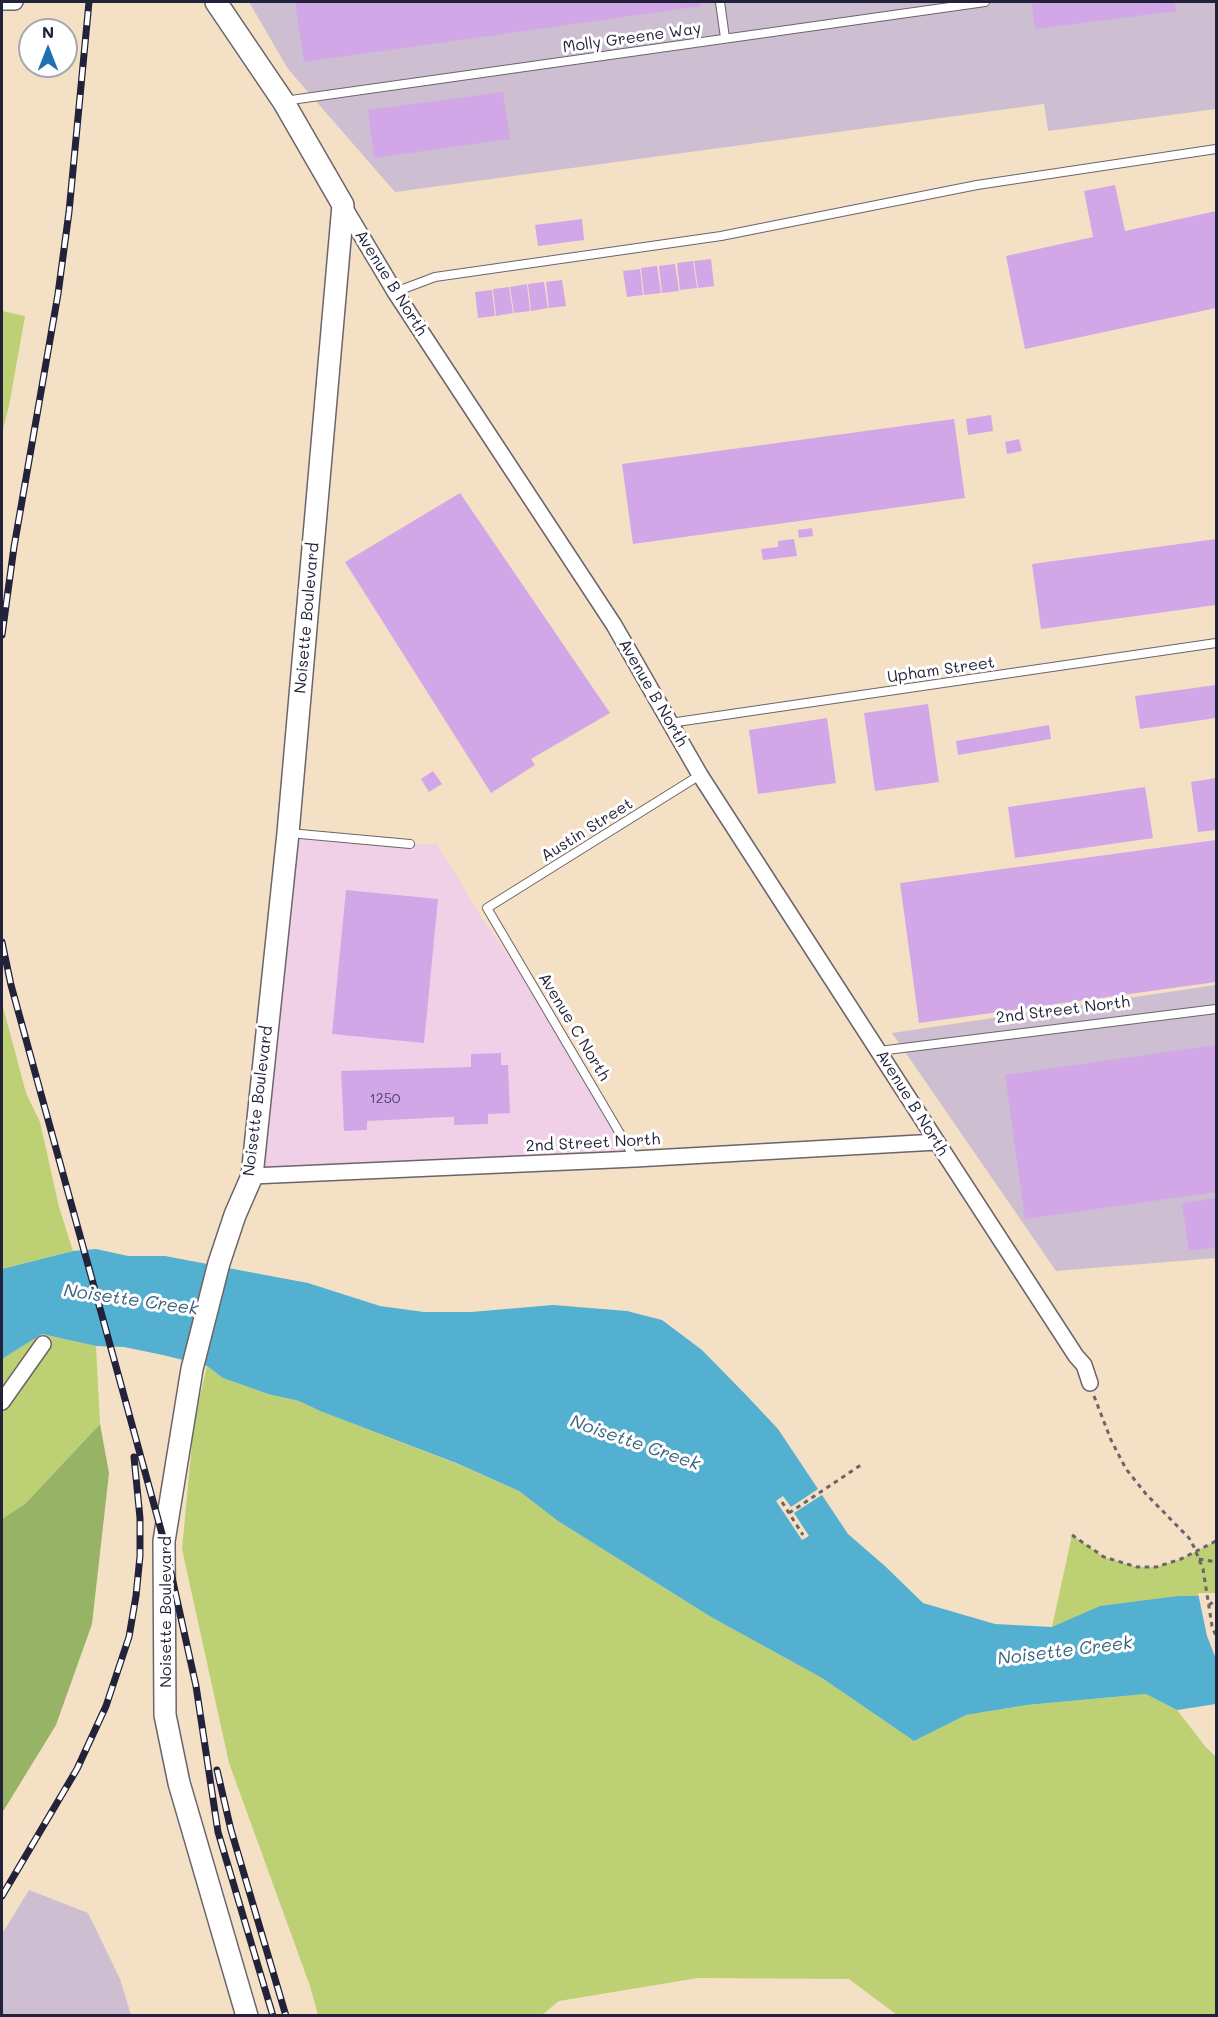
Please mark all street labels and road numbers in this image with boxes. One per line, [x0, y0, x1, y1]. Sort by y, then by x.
street label: Molly Greene Way [561, 19, 703, 57]
street label: Avenue B North [351, 227, 431, 339]
street label: Noisette Boulevard [291, 542, 323, 694]
street label: Avenue B North [614, 636, 692, 750]
street label: Upham Street [886, 653, 996, 687]
street label: Austin Street [538, 794, 636, 866]
street label: Avenue C North [534, 970, 614, 1084]
street label: 2nd Street North [995, 992, 1131, 1028]
street label: Noisette Boulevard [239, 1025, 277, 1177]
street label: Avenue B North [872, 1047, 952, 1159]
street label: 2nd Street North [525, 1130, 661, 1156]
street label: Noisette Boulevard [156, 1536, 176, 1688]

